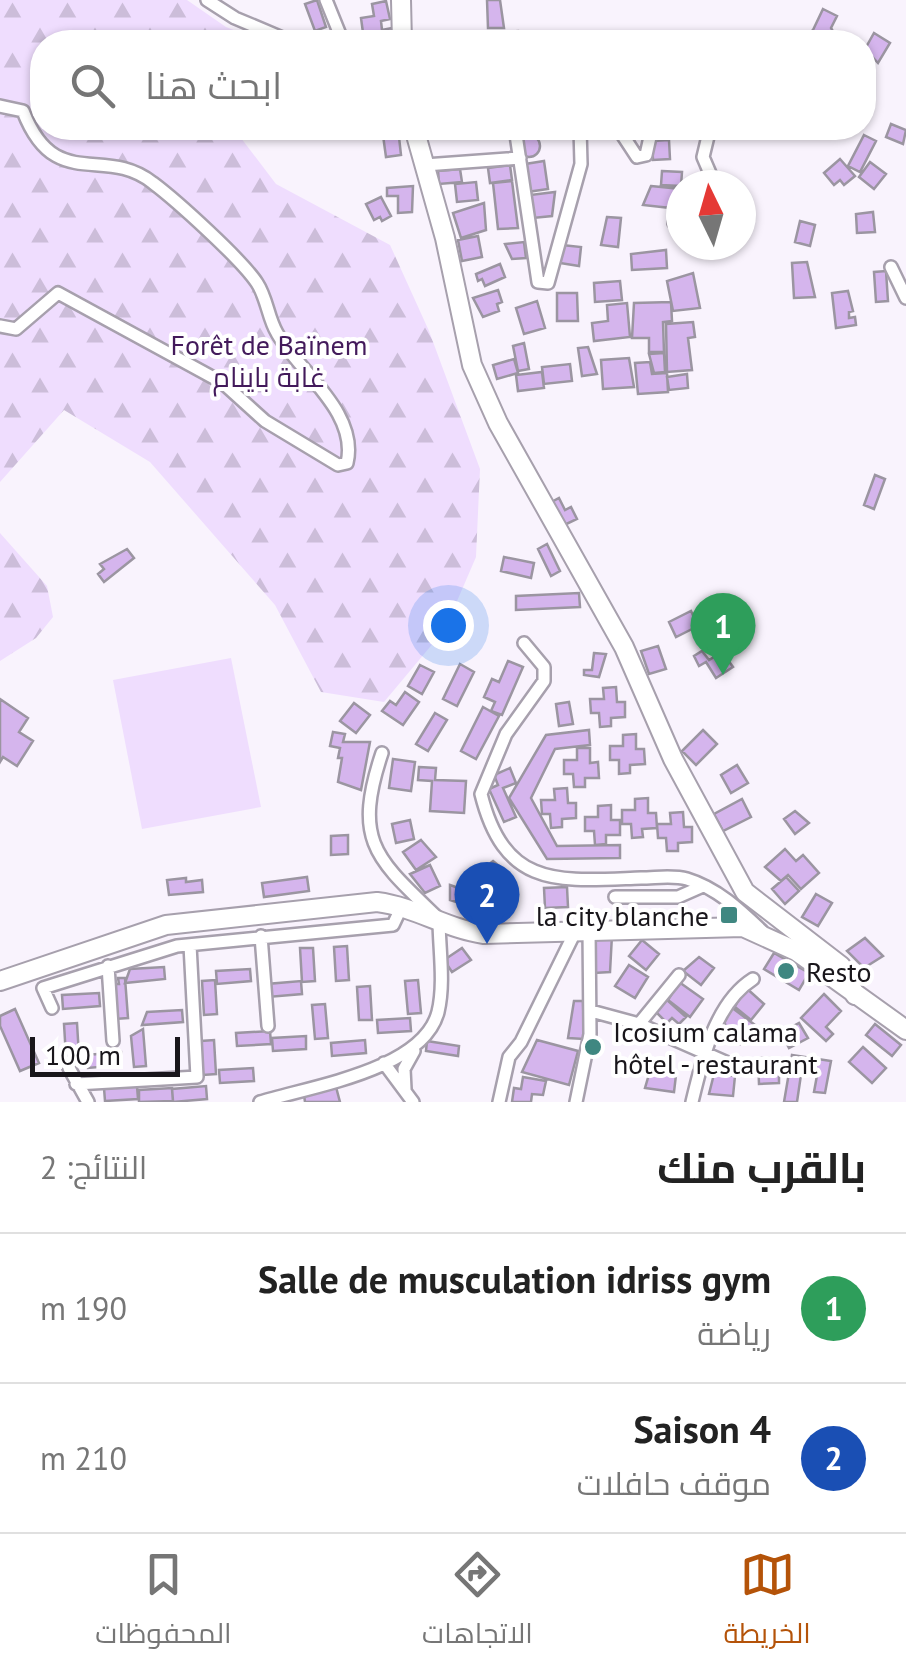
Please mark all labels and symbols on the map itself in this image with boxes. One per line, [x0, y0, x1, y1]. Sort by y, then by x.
north arrow [666, 170, 756, 260]
park label: Forêt de Baïnem غابة باينام [171, 326, 367, 397]
pin: 1 [690, 592, 756, 675]
your location [423, 600, 474, 651]
pin: 2 [454, 862, 520, 944]
place label: la city blanche [536, 897, 709, 934]
marker: la city blanche [718, 904, 740, 926]
place label: Resto [806, 953, 872, 990]
marker: Resto [775, 960, 797, 982]
place label: Icosium calama hôtel - restaurant [613, 1013, 818, 1082]
scale bar [30, 1032, 180, 1076]
marker: Icosium calama hôtel - restaurant [582, 1036, 604, 1058]

